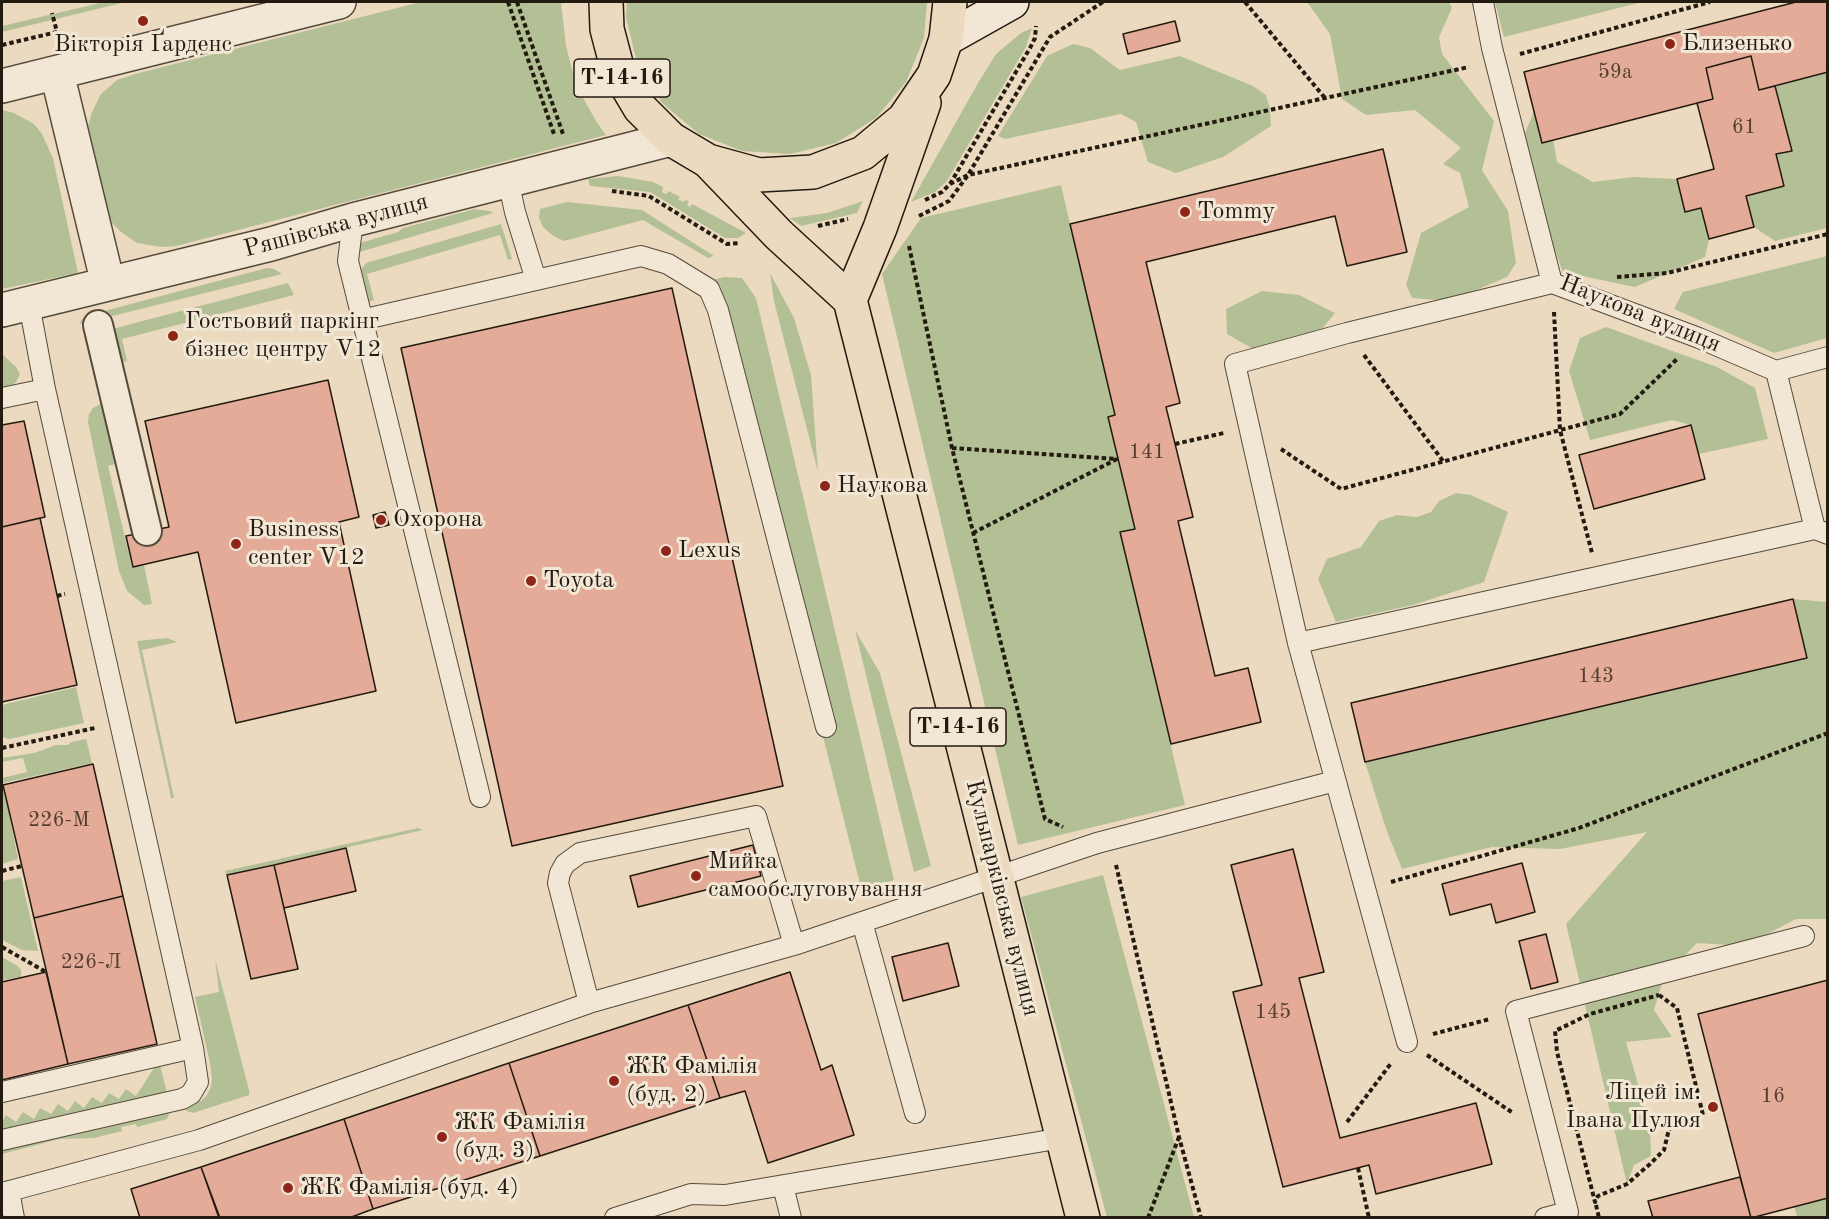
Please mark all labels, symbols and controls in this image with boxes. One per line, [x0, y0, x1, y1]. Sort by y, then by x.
marker: Вікторія Ґарденс [136, 14, 150, 28]
place label: Близенько [1682, 30, 1792, 58]
place label: Вікторія Ґарденс [54, 31, 232, 59]
marker: Близенько [1663, 37, 1677, 51]
road number: Т-14-16 [574, 59, 670, 97]
house number: 59а [1598, 59, 1632, 85]
house number: 61 [1732, 114, 1756, 140]
street label: Ряшівська вулиця [241, 188, 431, 264]
place label: Tommy [1197, 198, 1275, 226]
marker: Tommy [1178, 205, 1192, 219]
street label: Наукова вулиця [1555, 269, 1725, 359]
place label: Гостьовий паркінг бізнес центру V12 [185, 308, 382, 364]
marker: Гостьовий паркінг бізнес центру V12 [166, 329, 180, 343]
house number: 141 [1129, 439, 1165, 465]
place label: Наукова [837, 472, 928, 500]
marker: Наукова [818, 479, 832, 493]
place label: Охорона [393, 506, 483, 534]
marker: Охорона [374, 513, 388, 527]
place label: Business center V12 [248, 516, 365, 572]
marker: Business center V12 [229, 537, 243, 551]
place label: Lexus [678, 537, 741, 565]
marker: Lexus [659, 544, 673, 558]
place label: Toyota [543, 567, 614, 595]
marker: Toyota [524, 574, 538, 588]
house number: 143 [1578, 663, 1614, 689]
road number: Т-14-16 [910, 708, 1006, 746]
street label: Кульпарківська вулиця [959, 777, 1045, 1019]
house number: 226-М [28, 807, 90, 833]
place label: Мийка самообслуговування [708, 848, 923, 904]
marker: Мийка самообслуговування [689, 869, 703, 883]
house number: 226-Л [61, 949, 121, 975]
house number: 145 [1255, 999, 1291, 1025]
place label: ЖК Фамілія (буд. 2) [626, 1053, 758, 1109]
marker: ЖК Фамілія (буд. 2) [607, 1074, 621, 1088]
place label: Ліцей ім. Івана Пулюя [1566, 1079, 1701, 1135]
house number: 16 [1761, 1083, 1785, 1109]
marker: Ліцей ім. Івана Пулюя [1706, 1100, 1720, 1114]
place label: ЖК Фамілія (буд. 3) [454, 1109, 586, 1165]
marker: ЖК Фамілія (буд. 3) [435, 1130, 449, 1144]
place label: ЖК Фамілія (буд. 4) [300, 1174, 519, 1202]
marker: ЖК Фамілія (буд. 4) [281, 1181, 295, 1195]

